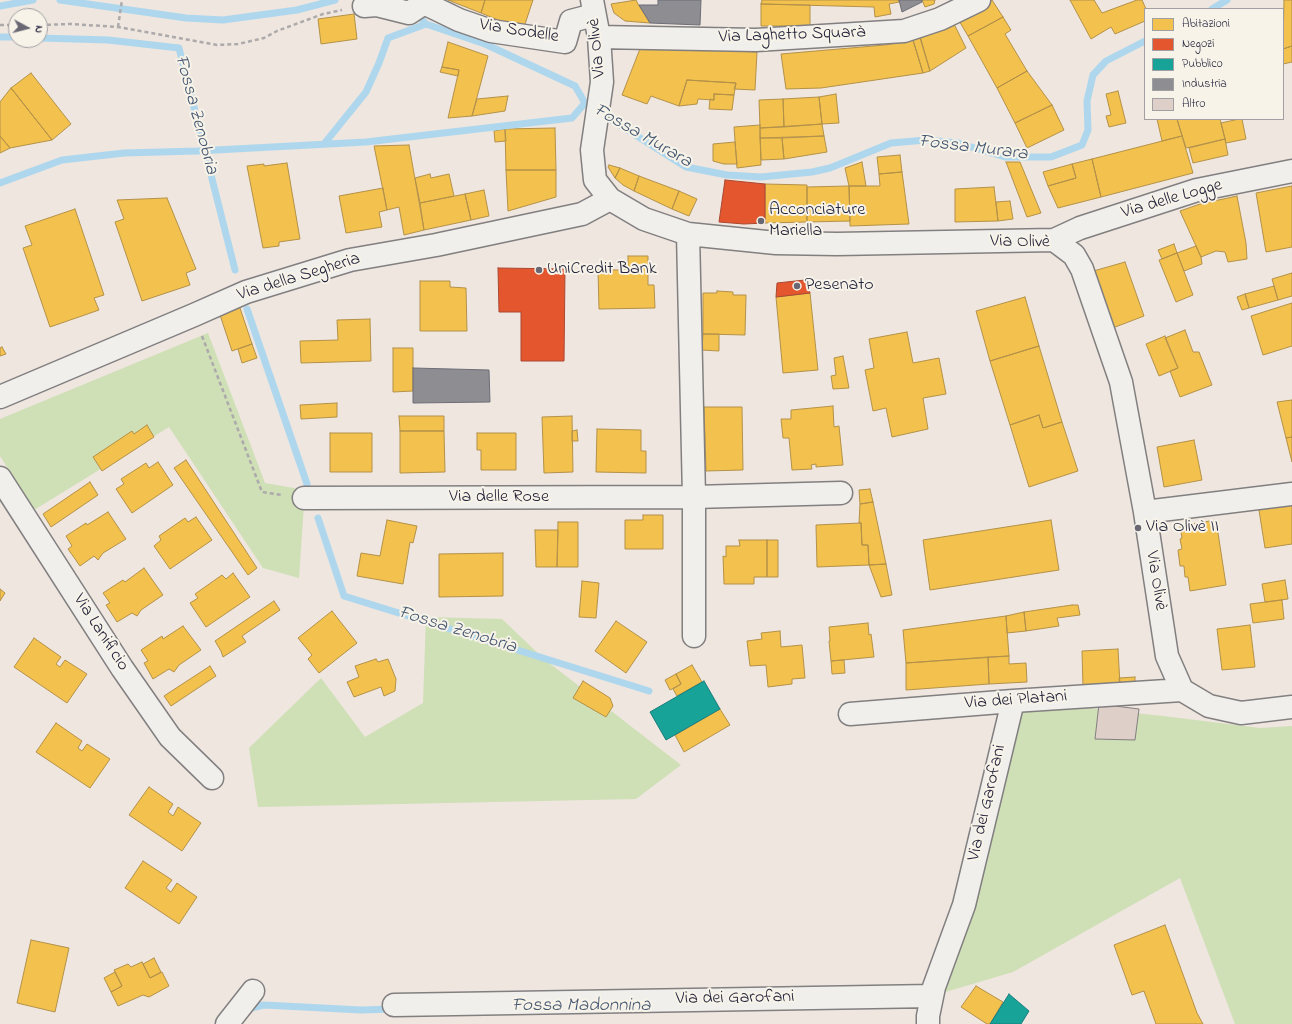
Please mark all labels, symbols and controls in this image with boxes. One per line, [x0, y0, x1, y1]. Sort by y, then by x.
north arrow [8, 8, 48, 48]
legend [1144, 8, 1284, 120]
street label: Via Sodelle [478, 15, 560, 49]
text: Abitazioni [1182, 15, 1230, 33]
street label: Via Olivè [584, 17, 612, 79]
street label: Via Laghetto Squarà [718, 23, 866, 49]
text: N [31, 25, 47, 34]
text: Negozi [1182, 35, 1214, 53]
water label: Fossa Zenobria [168, 53, 222, 177]
text: Pubblico [1182, 55, 1223, 73]
text: Industria [1182, 75, 1227, 93]
text: Altro [1182, 95, 1205, 113]
water label: Fossa Murara [589, 100, 695, 174]
water label: Fossa Murara [917, 131, 1029, 167]
street label: Via delle Logge [1119, 175, 1225, 225]
place label: Acconciature Mariella [769, 200, 865, 242]
marker: Acconciature Mariella [756, 216, 766, 226]
street label: Via Olivè [990, 232, 1050, 254]
street label: Via della Segheria [235, 249, 363, 307]
place label: UniCredit Bank [547, 259, 657, 281]
marker: UniCredit Bank [534, 265, 544, 275]
place label: Pesenato [805, 275, 874, 297]
marker: Pesenato [792, 281, 802, 291]
street label: Via delle Rose [449, 487, 549, 509]
place label: Via Olivè II [1146, 517, 1219, 539]
marker: Via Olivè II [1133, 523, 1143, 533]
street label: Via Olivè [1140, 550, 1170, 612]
street label: Via Lanificio [67, 590, 133, 676]
water label: Fossa Zenobria [395, 602, 519, 660]
street label: Via dei Platani [964, 687, 1068, 715]
street label: Via dei Garofani [964, 743, 1012, 863]
street label: Via dei Garofani [675, 987, 795, 1011]
water label: Fossa Madonnina [512, 996, 650, 1018]

